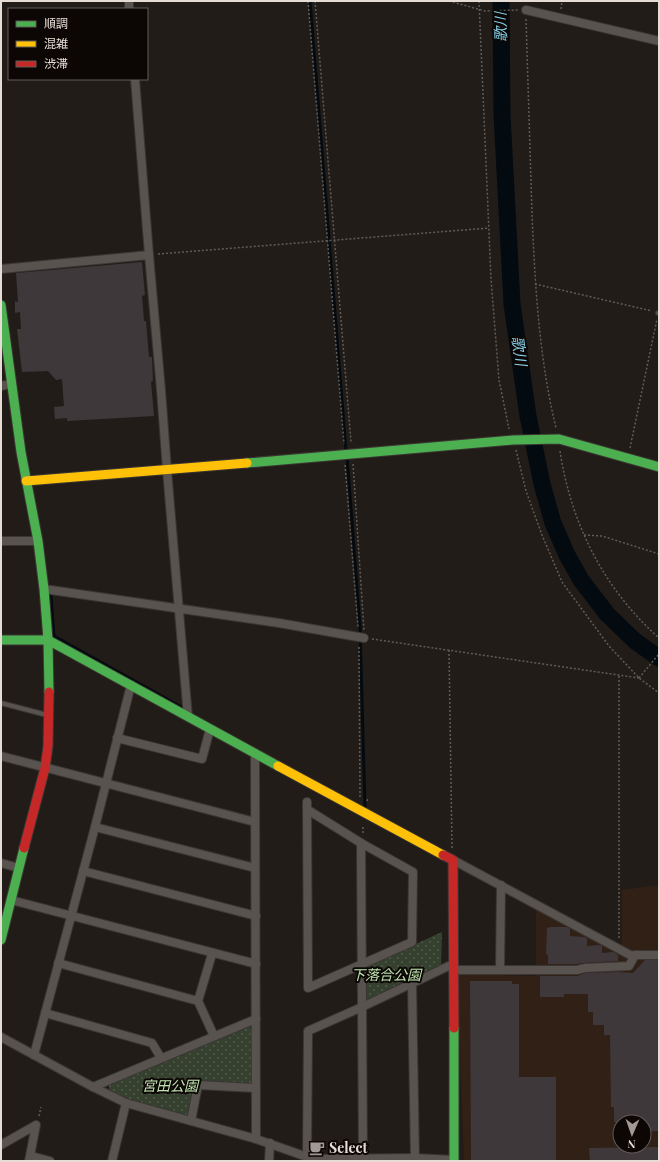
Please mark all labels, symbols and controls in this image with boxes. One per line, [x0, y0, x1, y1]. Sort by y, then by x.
legend [8, 8, 148, 80]
water label: 歌川 [490, 10, 510, 42]
text: 順調 [44, 15, 68, 31]
text: 混雑 [44, 35, 68, 51]
text: 渋滞 [44, 55, 68, 71]
water label: 歌川 [508, 335, 532, 369]
park label: 下落合公園 [351, 965, 423, 984]
park label: 宮田公園 [142, 1076, 200, 1095]
north arrow [612, 1114, 652, 1154]
text: N [627, 1137, 636, 1152]
place label: Select [329, 1138, 367, 1157]
cafe icon: Select [308, 1139, 326, 1157]

